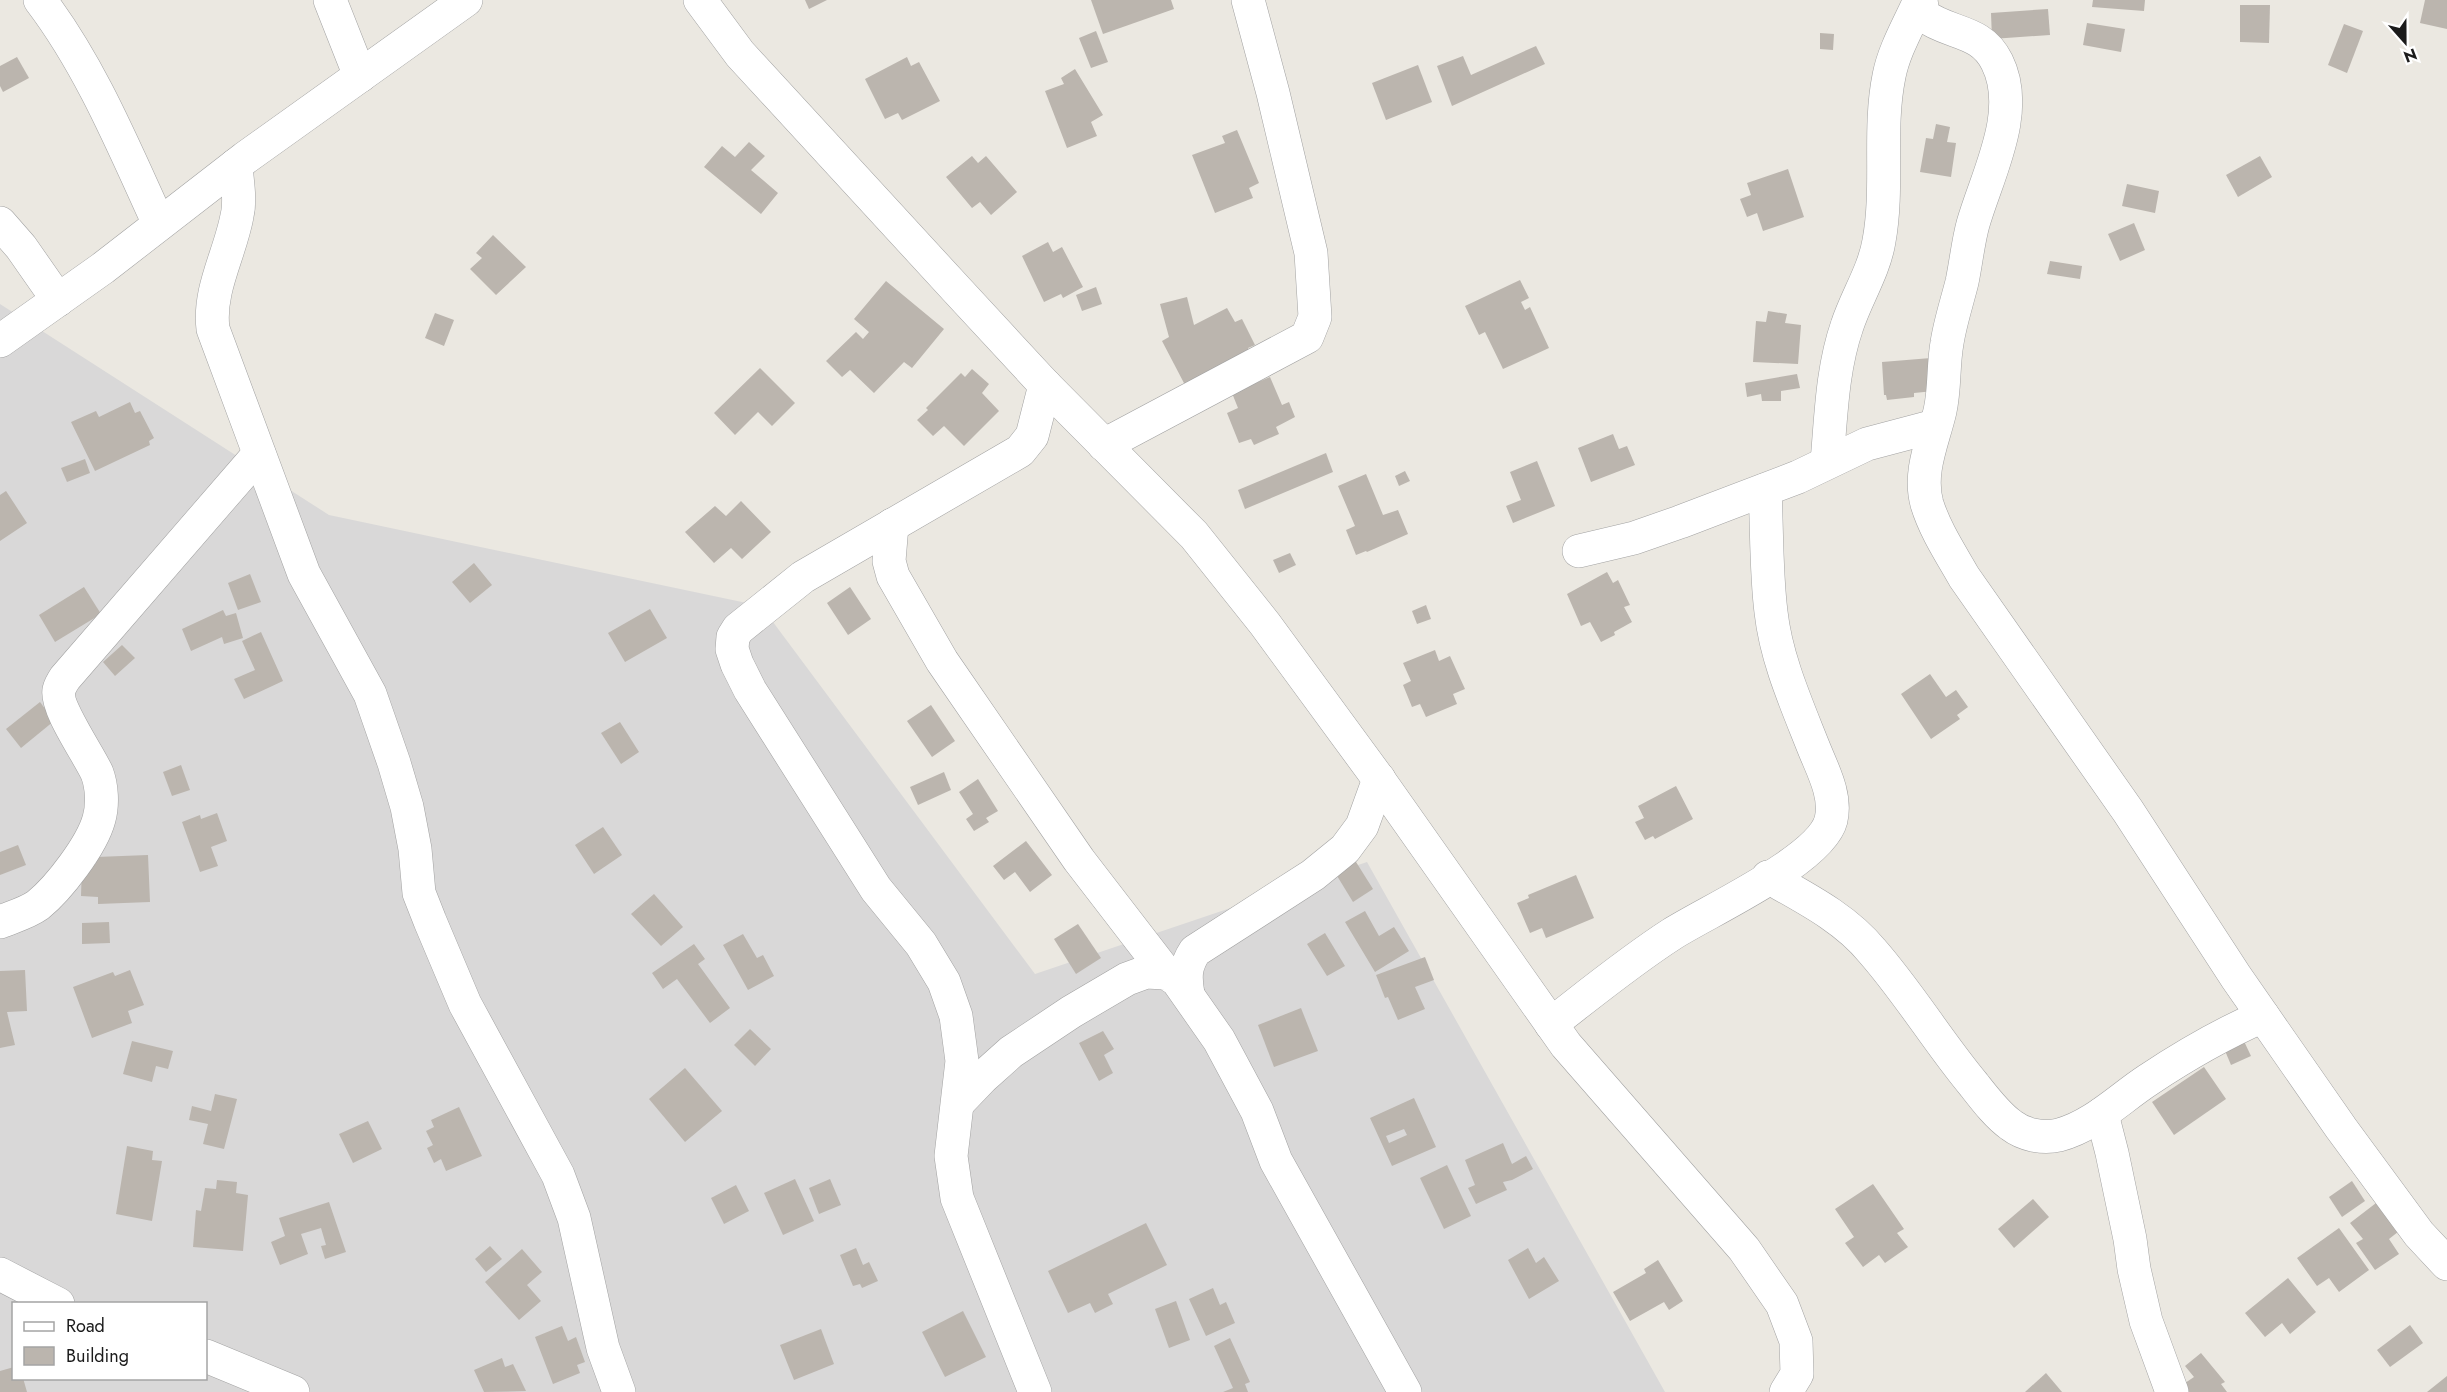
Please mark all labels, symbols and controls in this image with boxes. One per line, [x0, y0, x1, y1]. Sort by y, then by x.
north arrow [2375, 12, 2435, 72]
text: N [2400, 43, 2420, 69]
legend [12, 1302, 207, 1380]
text: Road [66, 1313, 105, 1339]
text: Building [66, 1343, 129, 1369]

